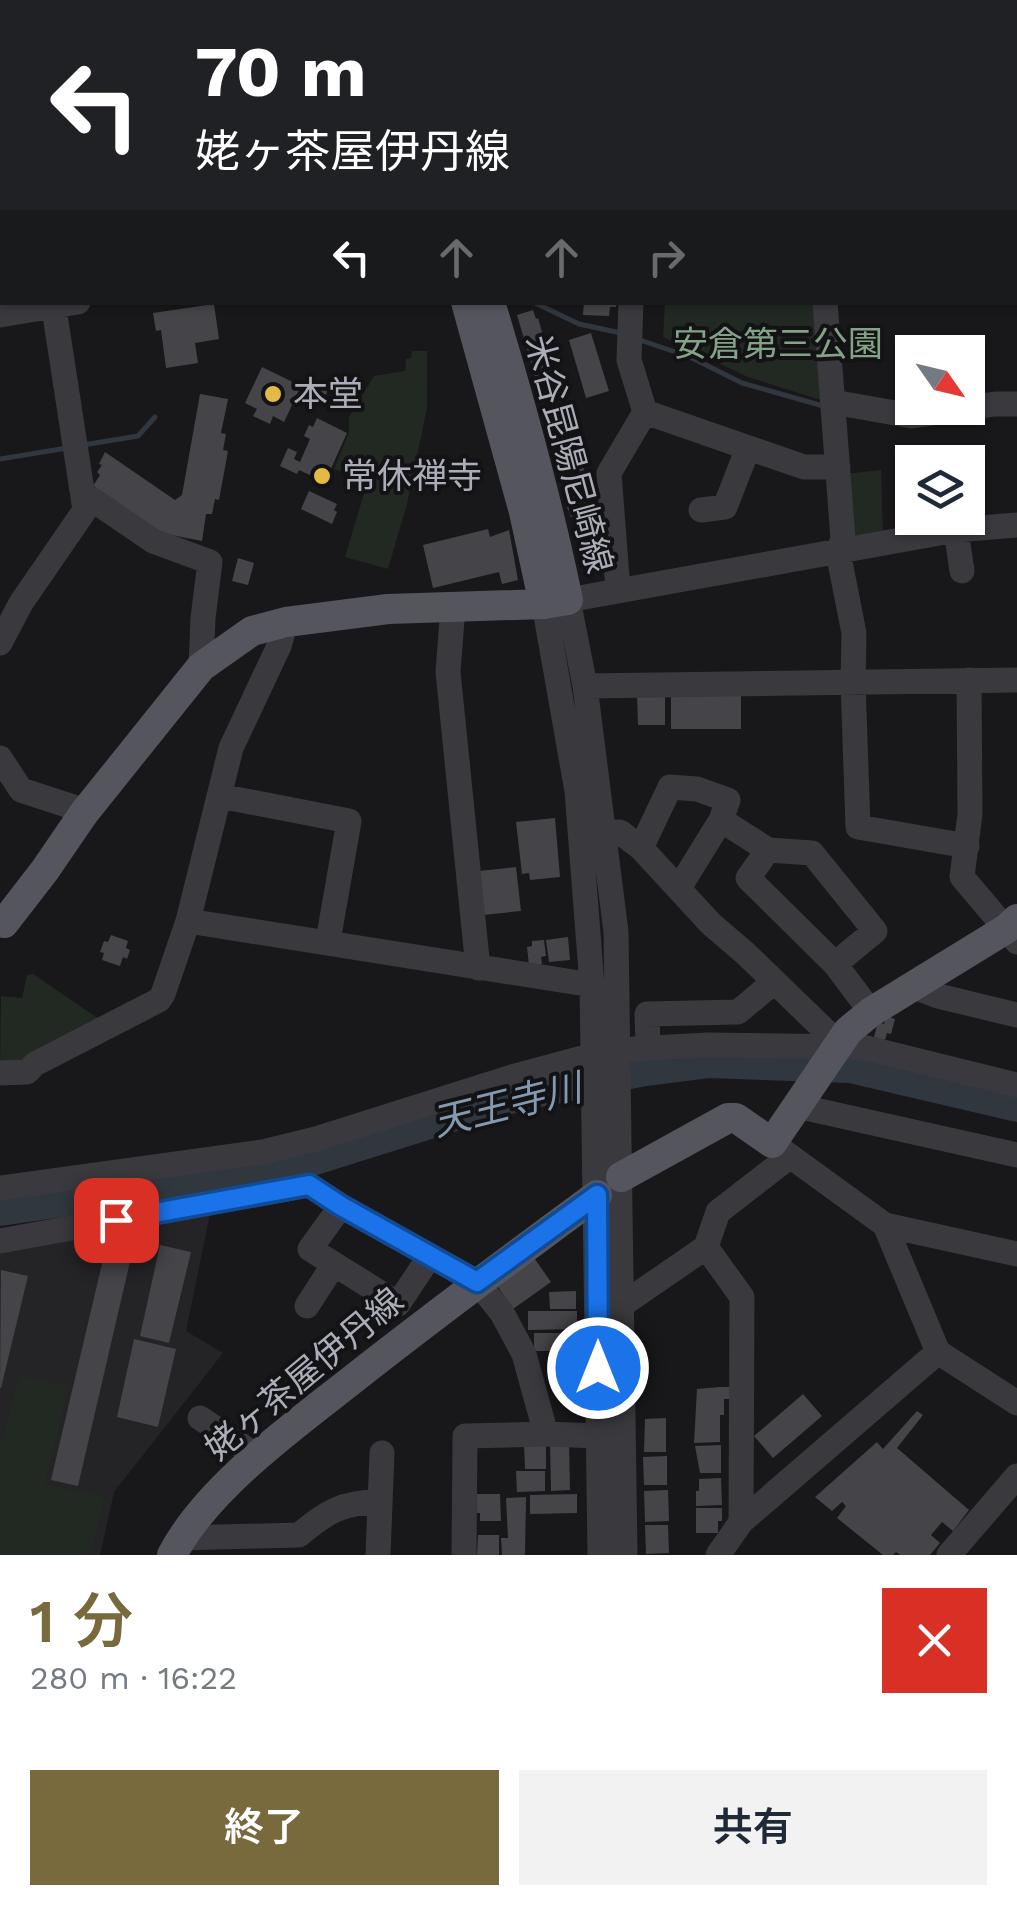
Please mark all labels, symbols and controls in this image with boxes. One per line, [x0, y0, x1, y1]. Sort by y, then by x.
text: 70 m [195, 31, 367, 113]
icon: left [30, 40, 160, 170]
text: 姥ヶ茶屋伊丹線 [195, 125, 510, 178]
icon: left [324, 230, 379, 285]
icon: ahead [429, 230, 484, 285]
icon: ahead [534, 230, 589, 285]
icon: right [639, 230, 694, 285]
park label: 安倉第三公園 [673, 323, 883, 365]
street label: 米谷昆陽尼崎線 [517, 330, 621, 578]
north arrow [895, 335, 985, 425]
map controls [895, 335, 985, 535]
place label: 本堂 [293, 373, 363, 415]
marker: 本堂 [262, 383, 284, 405]
button: layers [895, 445, 985, 535]
place label: 常休禅寺 [342, 455, 482, 497]
marker: 常休禅寺 [311, 465, 333, 487]
water label: 天王寺川 [428, 1064, 590, 1145]
pin [74, 1178, 159, 1263]
icon: arrive [89, 1193, 144, 1248]
street label: 姥ヶ茶屋伊丹線 [197, 1279, 411, 1469]
position arrow [546, 1316, 650, 1420]
text: 1 分 [30, 1586, 133, 1657]
button: close [882, 1588, 987, 1693]
text: 280 m · 16:22 [30, 1659, 237, 1697]
button: 終了 [30, 1770, 499, 1885]
button: 共有 [519, 1770, 987, 1885]

